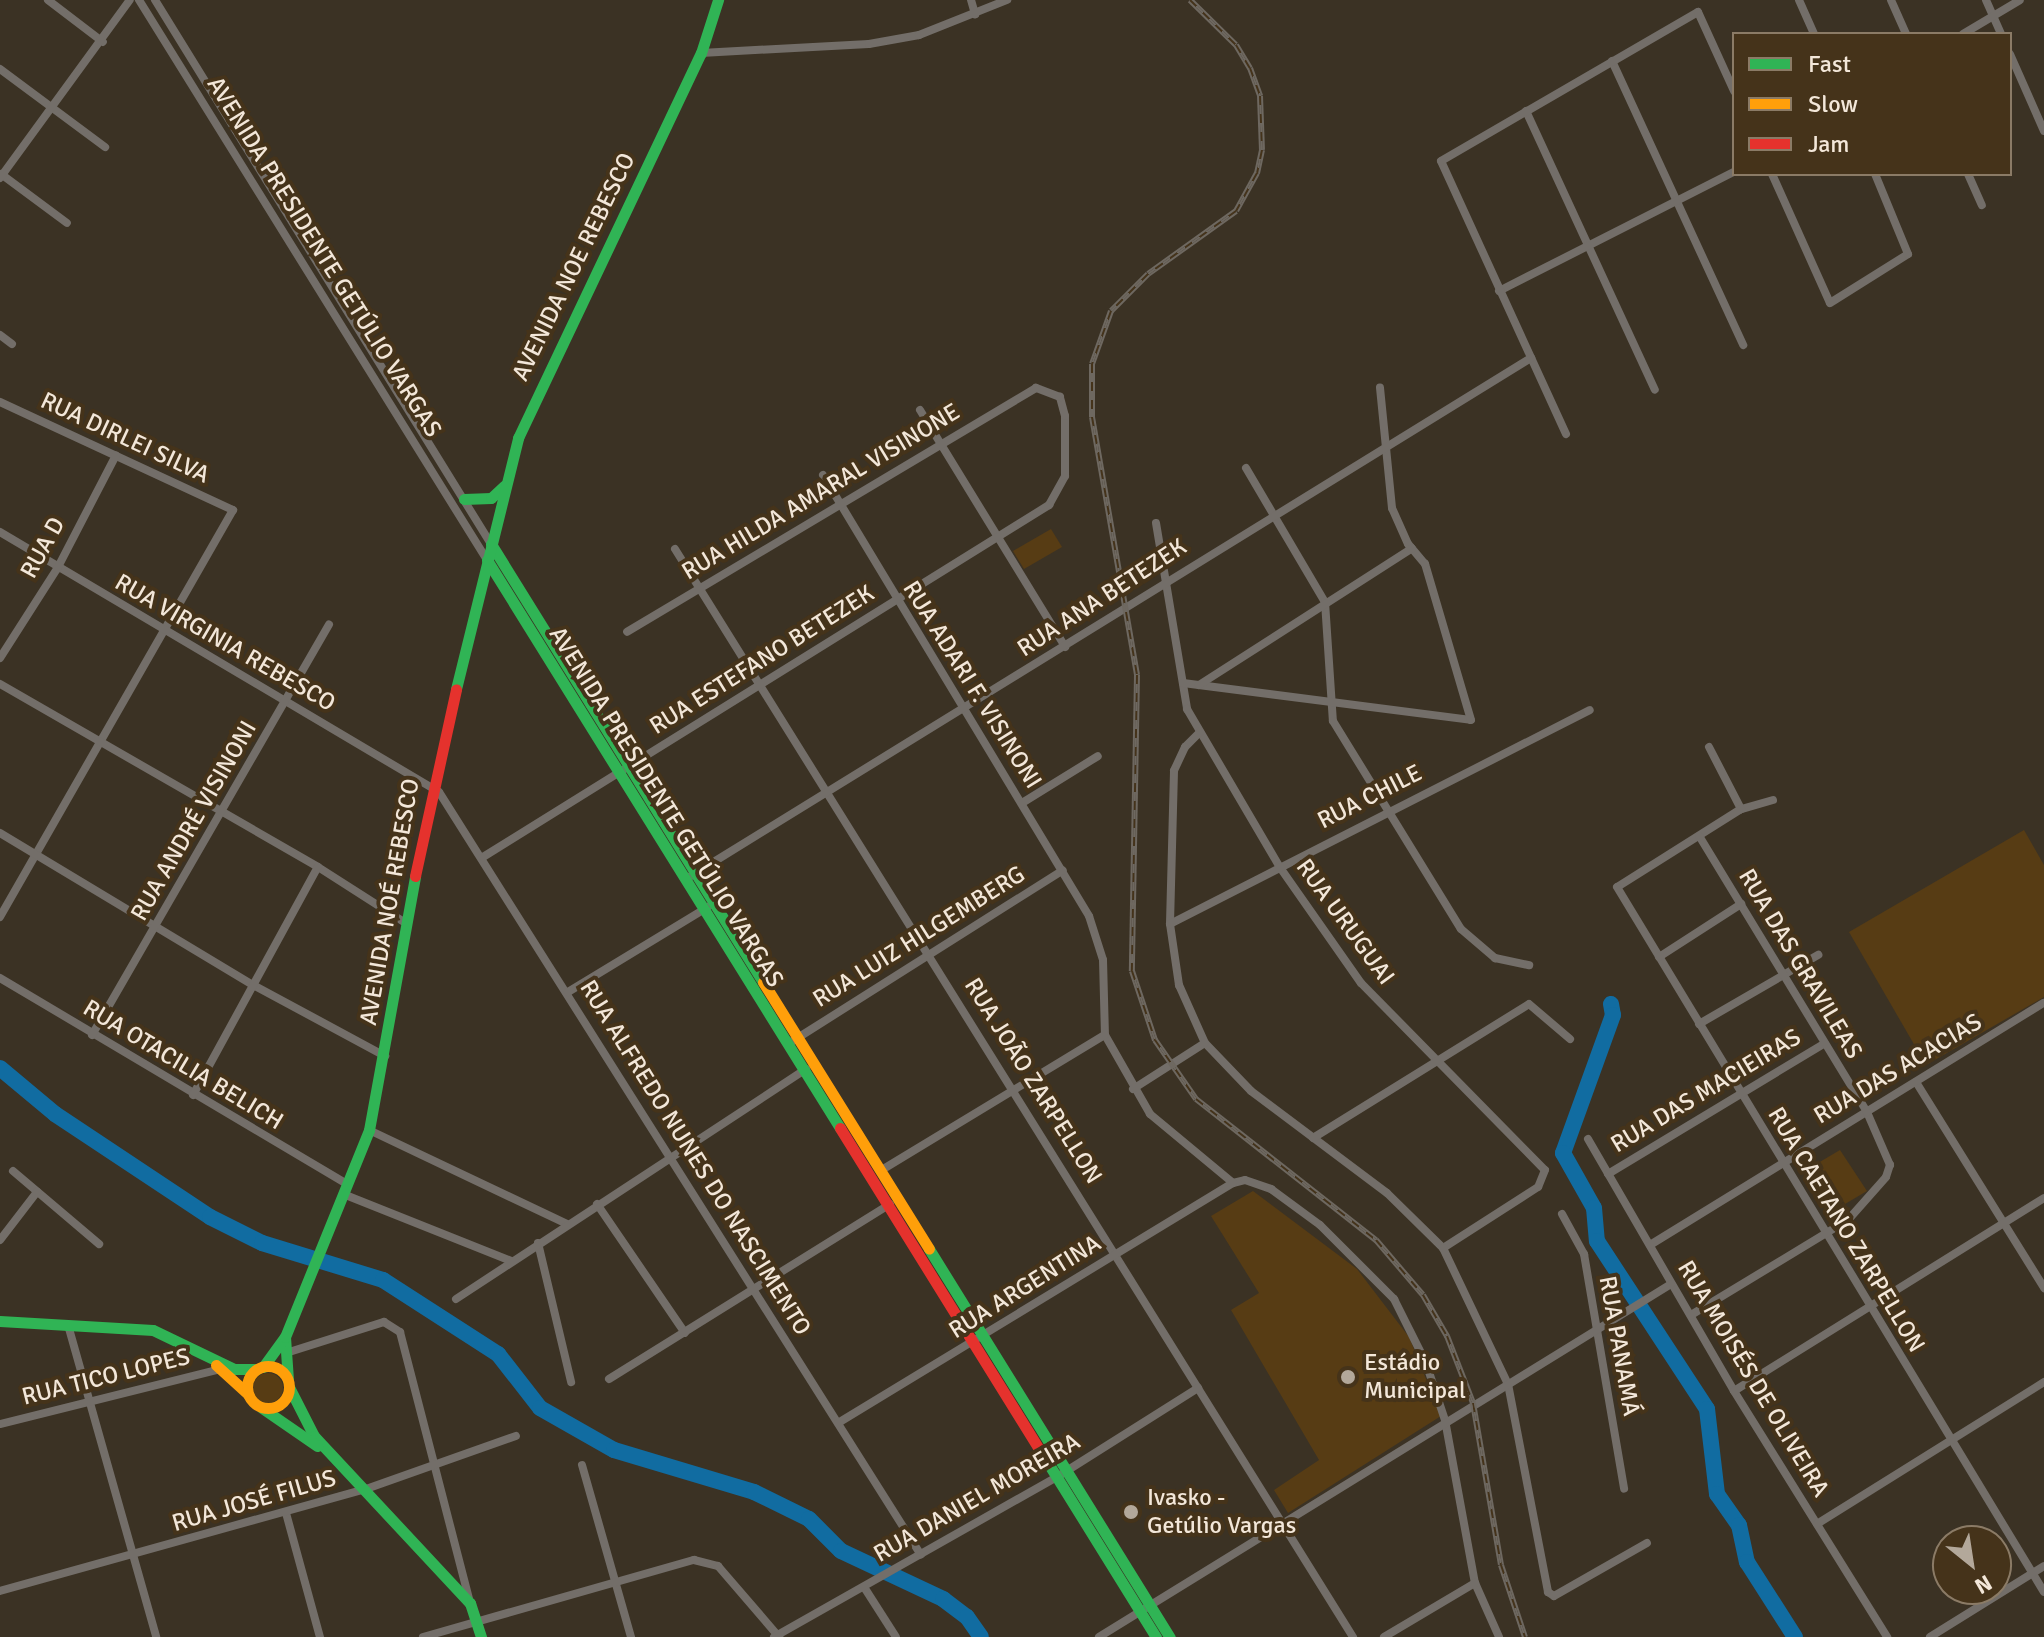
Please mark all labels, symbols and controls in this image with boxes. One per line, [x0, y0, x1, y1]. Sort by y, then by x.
legend [1732, 32, 2012, 176]
text: Fast [1808, 49, 1851, 79]
street label: AVENIDA PRESIDENTE GETÚLIO VARGAS [201, 71, 447, 443]
text: Slow [1808, 89, 1858, 119]
text: Jam [1808, 129, 1849, 159]
street label: AVENIDA NOE REBESCO [506, 148, 642, 386]
street label: RUA DIRLEI SILVA [36, 386, 214, 490]
street label: RUA HILDA AMARAL VISINONE [677, 398, 965, 586]
street label: RUA D [15, 513, 71, 583]
street label: RUA ANA BETEZEK [1012, 533, 1192, 663]
street label: RUA VIRGINIA REBESCO [110, 568, 340, 718]
street label: RUA ADARI F. VISINONI [896, 576, 1048, 794]
street label: RUA ESTEFANO BETEZEK [644, 579, 880, 741]
street label: AVENIDA PRESIDENTE GETÚLIO VARGAS [543, 621, 789, 993]
street label: RUA ANDRÉ VISINONI [125, 716, 263, 926]
street label: RUA CHILE [1313, 758, 1427, 836]
street label: AVENIDA NOÉ REBESCO [354, 777, 426, 1027]
street label: RUA URUGUAI [1290, 854, 1400, 990]
street label: RUA LUIZ HILGEMBERG [808, 860, 1030, 1014]
street label: RUA DAS GRAVILEAS [1732, 864, 1868, 1064]
street label: RUA JOÃO ZARPELLON [958, 973, 1108, 1189]
street label: RUA ALFREDO NUNES DO NASCIMENTO [573, 975, 817, 1341]
street label: RUA OTACILIA BELICH [78, 994, 288, 1136]
street label: RUA DAS ACACIAS [1809, 1007, 1987, 1131]
street label: RUA DAS MACIEIRAS [1606, 1023, 1806, 1159]
street label: RUA CAETANO ZARPELLON [1761, 1102, 1931, 1358]
street label: RUA ARGENTINA [944, 1229, 1106, 1345]
street label: RUA MOISÉS DE OLIVEIRA [1671, 1256, 1835, 1502]
street label: RUA PANAMÁ [1593, 1274, 1645, 1418]
street label: RUA TICO LOPES [19, 1342, 193, 1412]
place label: Estádio Municipal [1364, 1349, 1466, 1405]
marker: Estádio Municipal [1339, 1368, 1357, 1386]
street label: RUA DANIEL MOREIRA [869, 1427, 1085, 1569]
street label: RUA JOSÉ FILUS [169, 1464, 339, 1538]
place label: Ivasko - Getúlio Vargas [1147, 1484, 1296, 1540]
marker: Ivasko - Getúlio Vargas [1122, 1503, 1140, 1521]
north arrow [1932, 1525, 2012, 1605]
text: N [1970, 1569, 1997, 1600]

